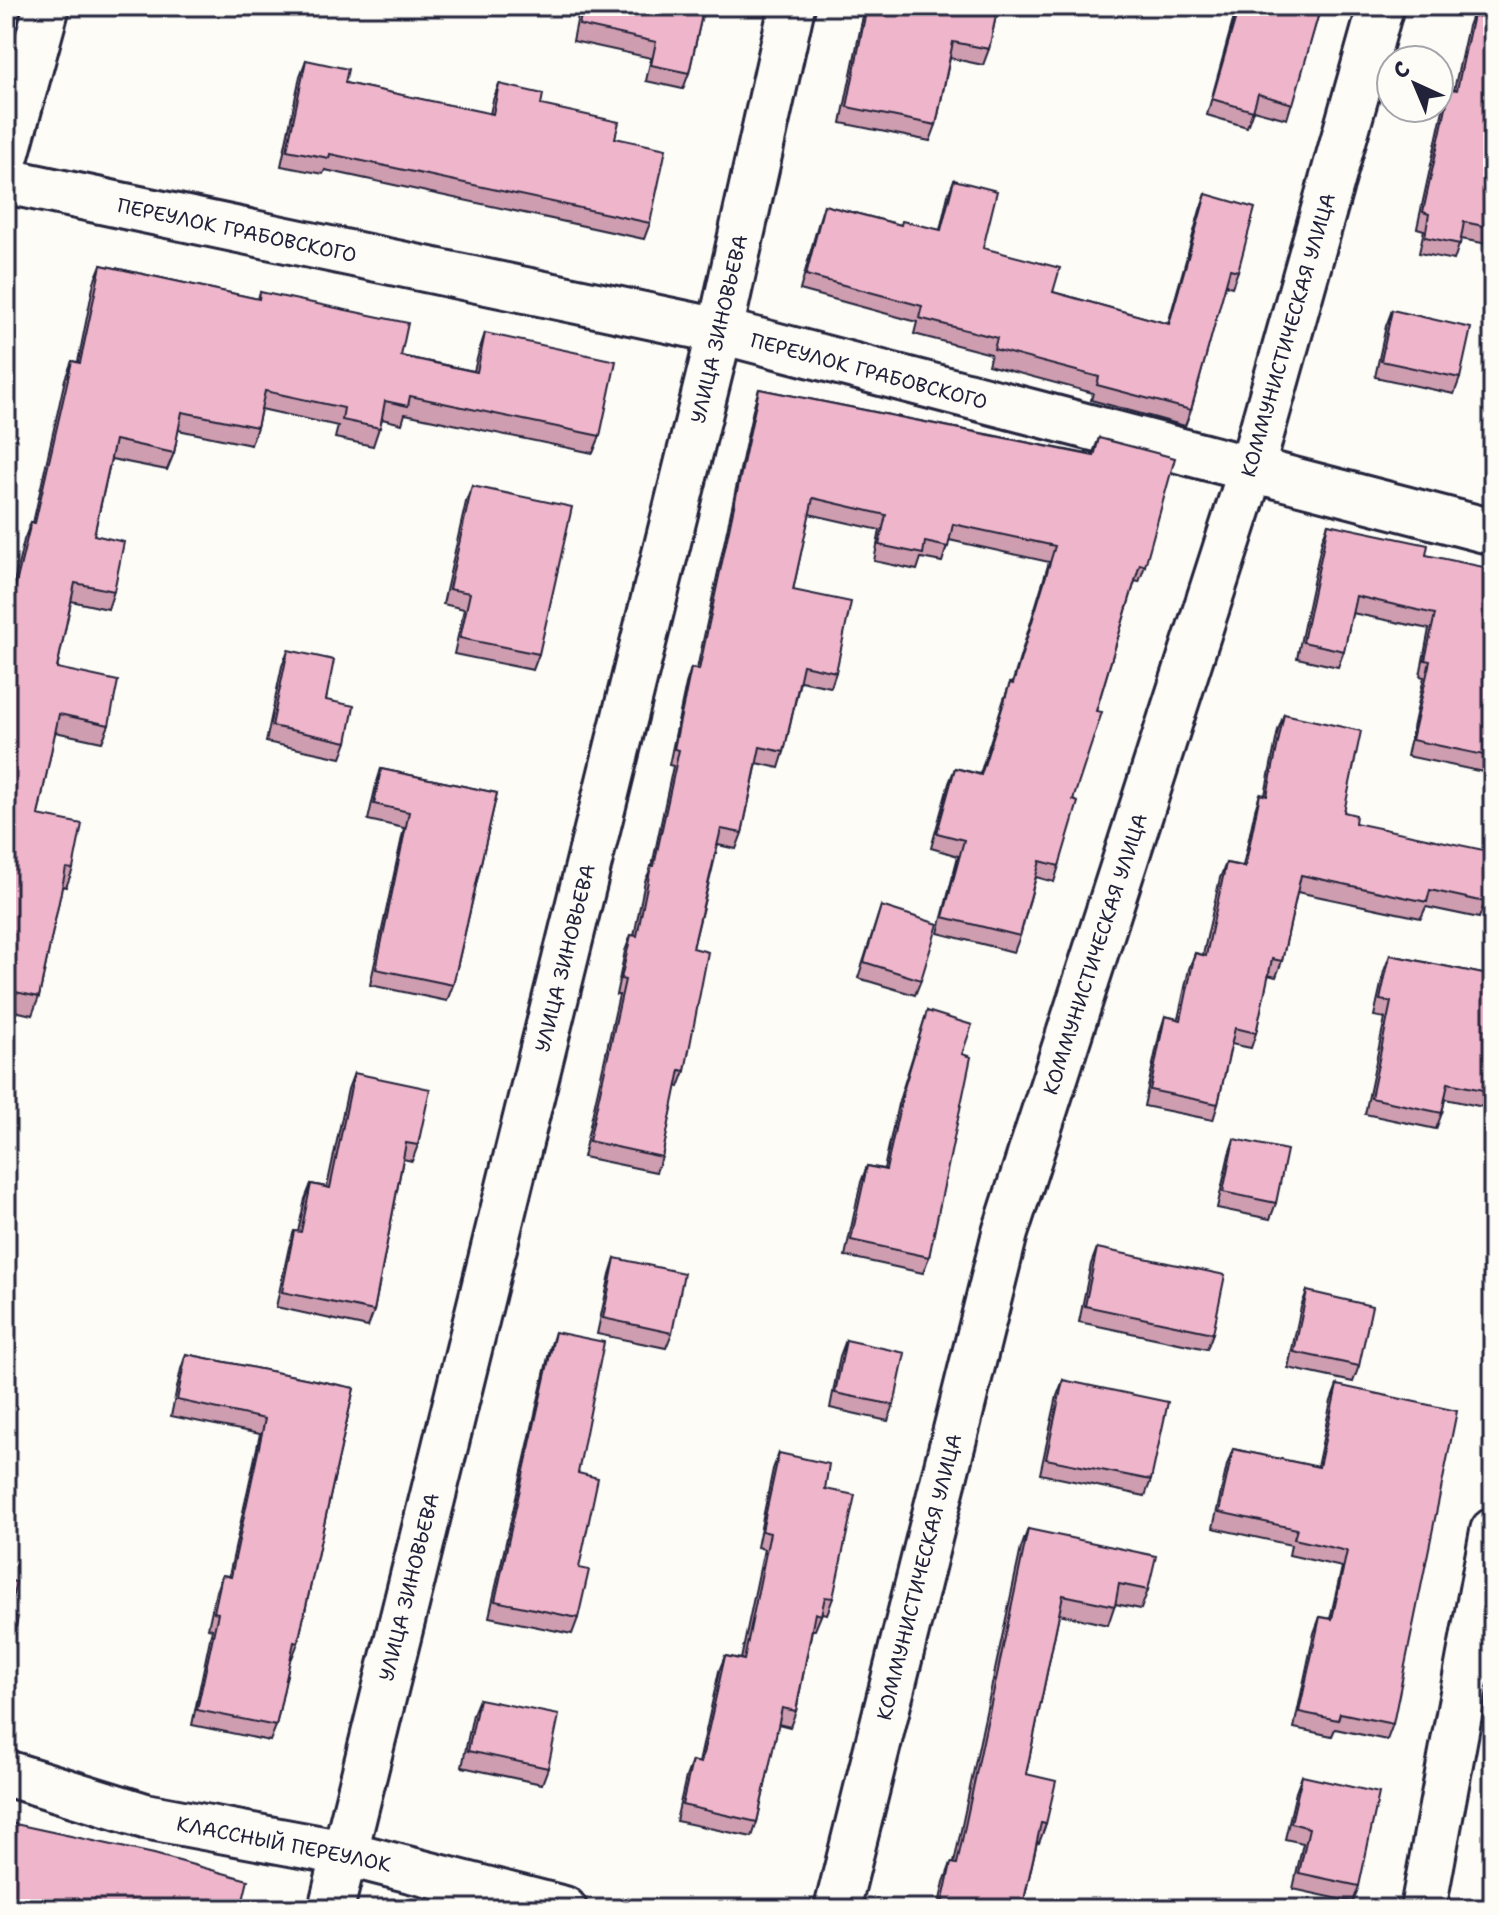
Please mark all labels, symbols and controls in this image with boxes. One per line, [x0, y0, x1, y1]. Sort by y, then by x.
north arrow [1375, 44, 1455, 124]
text: С [1387, 55, 1416, 85]
street label: КОММУНИСТИЧЕСКАЯ УЛИЦА [1235, 190, 1341, 480]
street label: ПЕРЕУЛОК ГРАБОВСКОГО [115, 192, 359, 268]
street label: УЛИЦА ЗИНОВЬЕВА [685, 232, 753, 426]
street label: ПЕРЕУЛОК ГРАБОВСКОГО [748, 327, 990, 415]
street label: КОММУНИСТИЧЕСКАЯ УЛИЦА [1037, 810, 1153, 1098]
street label: УЛИЦА ЗИНОВЬЕВА [529, 861, 601, 1055]
street label: КОММУНИСТИЧЕСКАЯ УЛИЦА [871, 1431, 967, 1723]
street label: УЛИЦА ЗИНОВЬЕВА [373, 1490, 445, 1684]
street label: КЛАССНЫЙ ПЕРЕУЛОК [174, 1810, 394, 1878]

